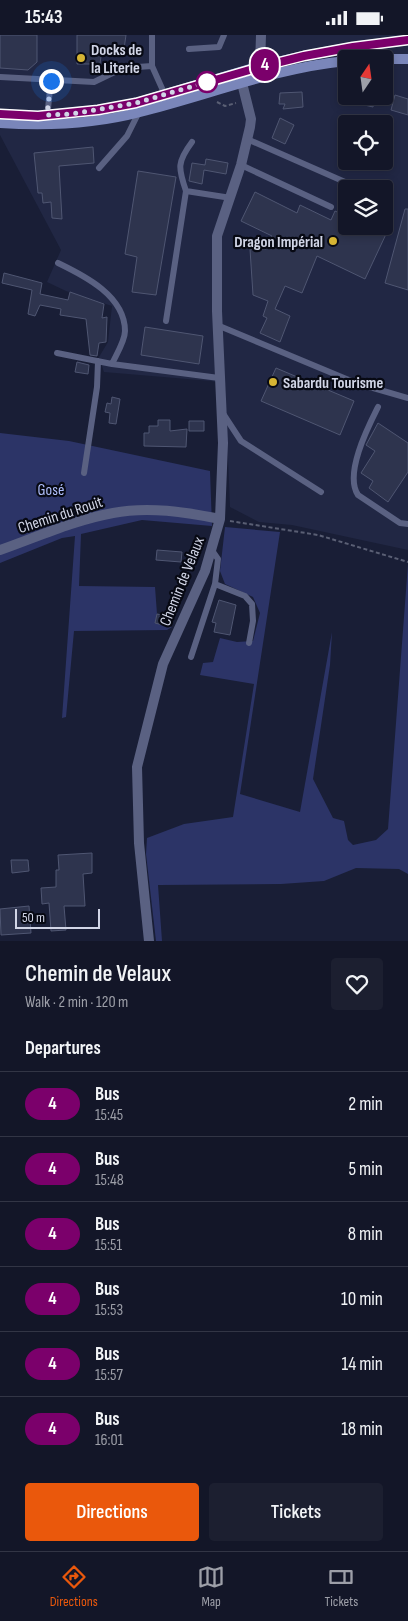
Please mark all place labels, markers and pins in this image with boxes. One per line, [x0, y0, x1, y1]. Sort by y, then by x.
place label: Docks de la Literie [91, 41, 142, 78]
marker: Docks de la Literie [75, 52, 87, 64]
unlabelled marker [196, 71, 218, 93]
place label: Dragon Impérial [234, 233, 323, 252]
marker: Dragon Impérial [327, 235, 339, 247]
place label: Sabardu Tourisme [283, 374, 383, 393]
marker: Sabardu Tourisme [267, 376, 279, 388]

